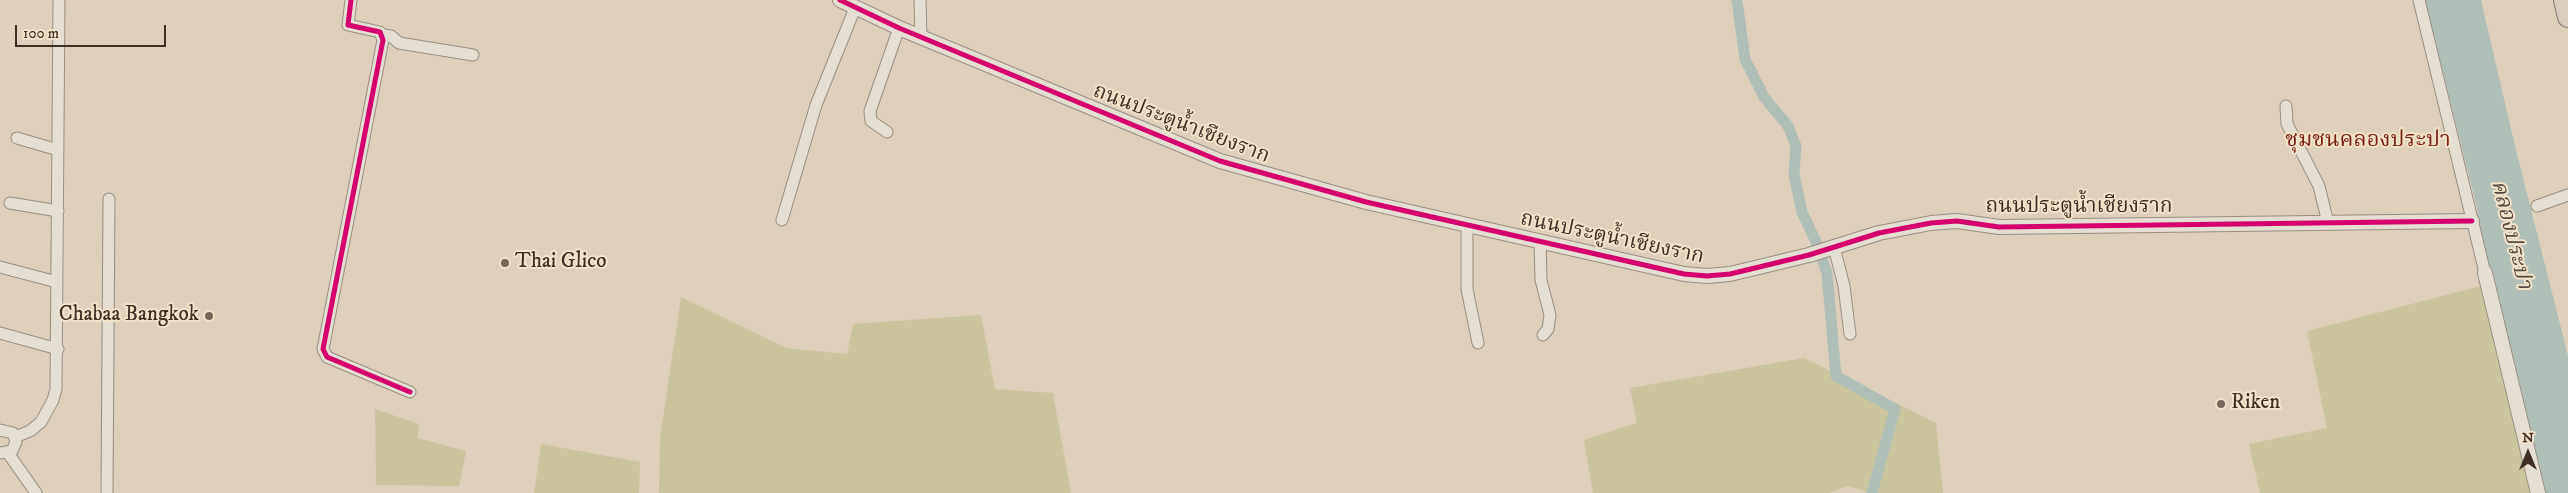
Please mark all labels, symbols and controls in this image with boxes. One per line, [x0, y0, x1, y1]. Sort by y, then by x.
scale bar [18, 15, 169, 47]
text: 100 m [23, 24, 59, 43]
street label: ถนนประตูน้ำเชียงราก [1089, 80, 1273, 170]
district label: ชุมชนคลองประปา [2285, 128, 2451, 154]
water label: คลองประปา [2484, 178, 2536, 292]
street label: ถนนประตูน้ำเชียงราก [1985, 195, 2173, 221]
street label: ถนนประตูน้ำเชียงราก [1518, 207, 1706, 271]
place label: Thai Glico [515, 250, 606, 276]
marker: Thai Glico [499, 257, 511, 269]
place label: Chabaa Bangkok [59, 303, 199, 329]
marker: Chabaa Bangkok [203, 310, 215, 322]
place label: Riken [2231, 391, 2280, 417]
marker: Riken [2215, 398, 2227, 410]
north arrow [2503, 428, 2553, 478]
text: N [2522, 429, 2534, 447]

